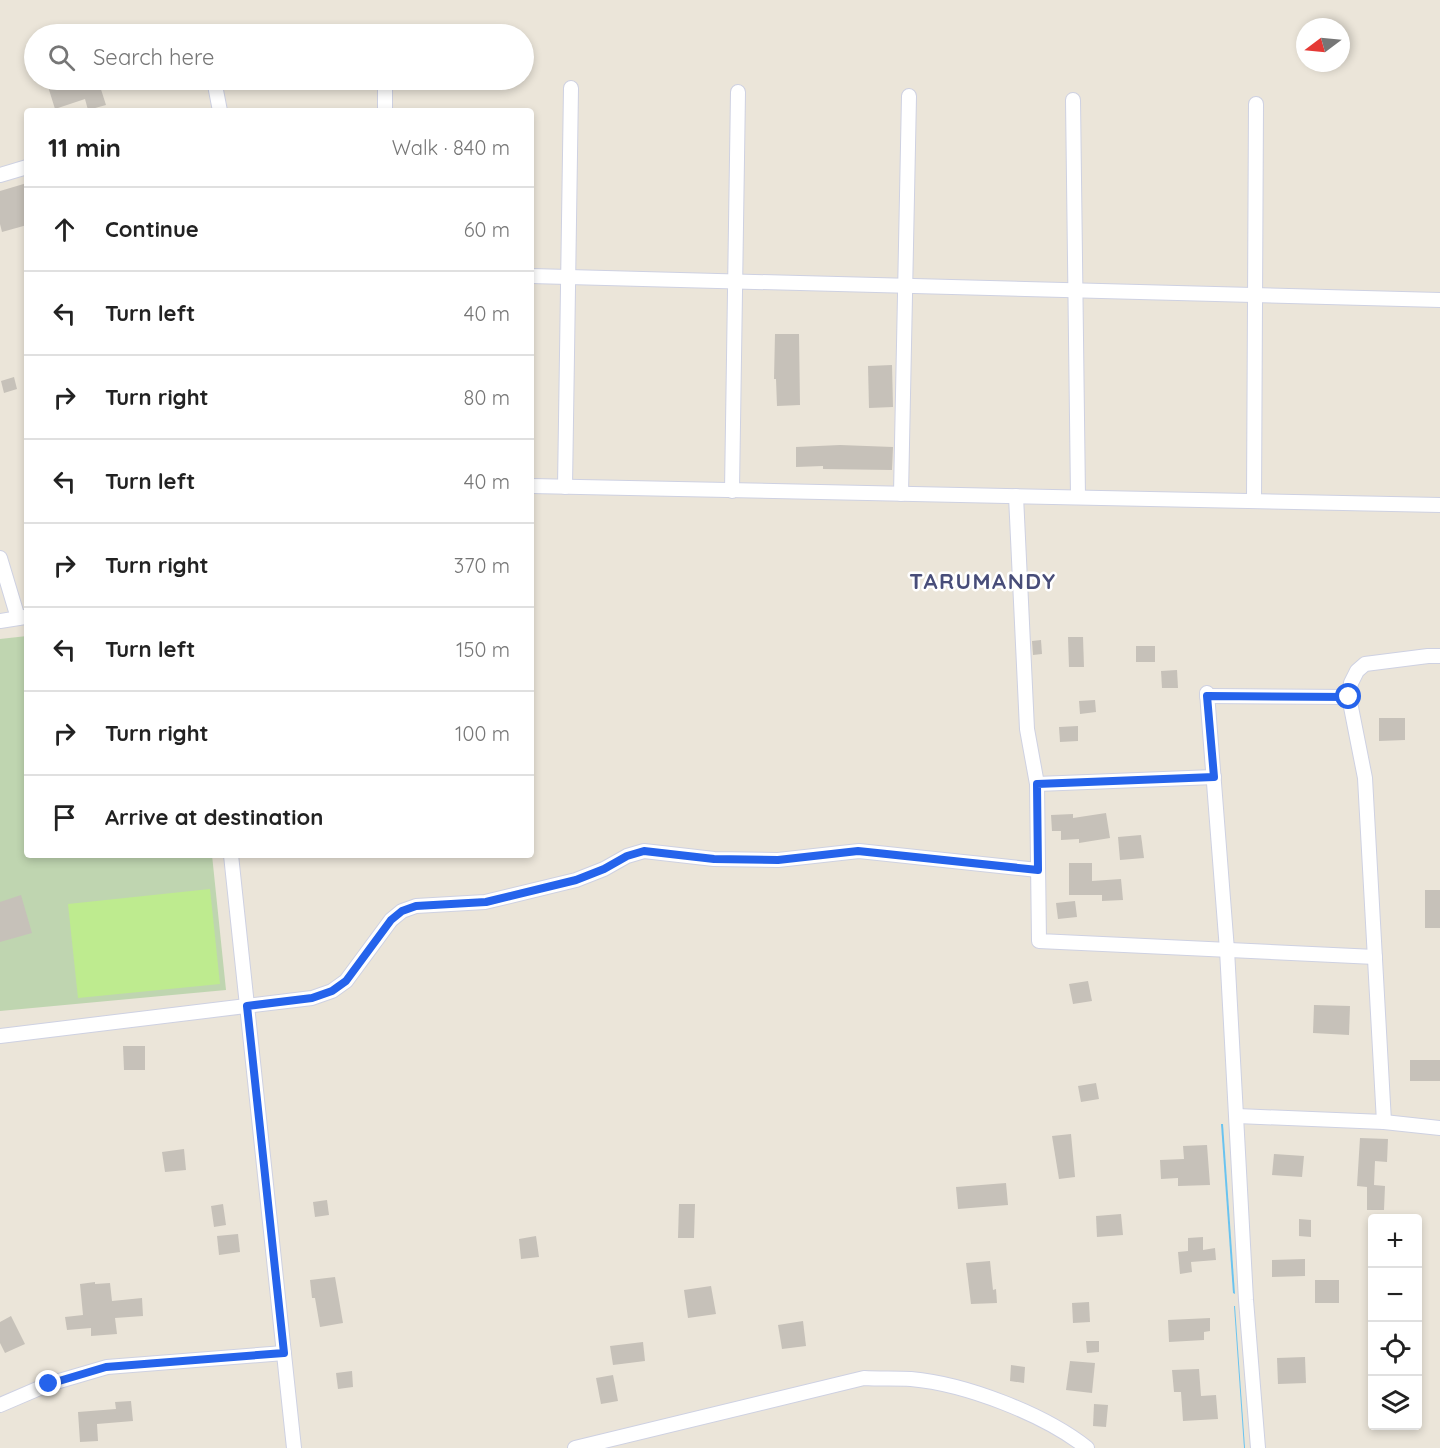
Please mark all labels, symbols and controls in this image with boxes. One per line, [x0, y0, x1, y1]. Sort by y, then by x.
north arrow [1296, 18, 1350, 72]
search box [24, 24, 534, 90]
icon: search [45, 41, 78, 74]
text: Search here [93, 43, 214, 71]
text: 11 min [48, 131, 121, 164]
text: Walk · 840 m [392, 135, 510, 160]
icon: ahead [48, 213, 81, 246]
text: Continue [105, 215, 199, 243]
text: 60 m [464, 217, 510, 242]
icon: left [48, 297, 81, 330]
text: Turn left [105, 299, 195, 327]
text: 40 m [464, 301, 510, 326]
icon: right [48, 381, 81, 414]
text: Turn right [105, 383, 209, 411]
text: 80 m [464, 385, 510, 410]
icon: left [48, 465, 81, 498]
text: Turn left [105, 467, 195, 495]
text: 40 m [464, 469, 510, 494]
icon: right [48, 549, 81, 582]
text: Turn right [105, 551, 209, 579]
text: 370 m [454, 553, 510, 578]
district label: TARUMANDY [909, 567, 1057, 595]
icon: left [48, 633, 81, 666]
text: Turn left [105, 635, 195, 663]
text: 150 m [456, 637, 510, 662]
route start [1335, 683, 1361, 709]
icon: right [48, 717, 81, 750]
text: Turn right [105, 719, 209, 747]
text: 100 m [455, 721, 510, 746]
icon: arrive [48, 801, 81, 834]
text: Arrive at destination [105, 803, 323, 831]
map controls [1368, 1214, 1422, 1430]
button: + [1368, 1214, 1422, 1268]
button: − [1368, 1268, 1422, 1322]
button: locate [1368, 1322, 1422, 1376]
route end [35, 1370, 61, 1396]
button: layers [1368, 1376, 1422, 1430]

